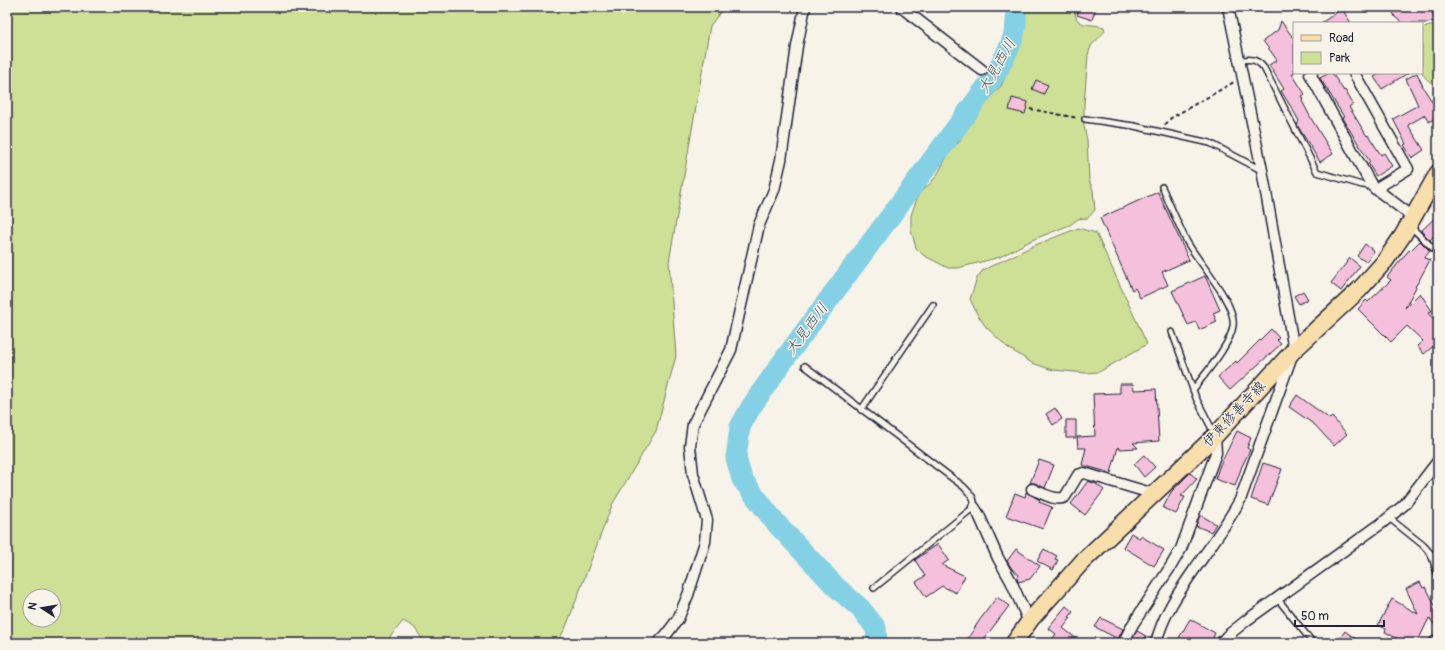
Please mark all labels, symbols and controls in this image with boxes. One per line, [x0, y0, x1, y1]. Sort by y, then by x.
legend [1293, 22, 1423, 74]
text: Road [1329, 31, 1354, 46]
water label: 大見西川 [974, 35, 1020, 97]
text: Park [1329, 51, 1350, 66]
water label: 大見西川 [781, 299, 833, 359]
street label: 伊東修善寺線 [1199, 377, 1269, 451]
north arrow [22, 588, 62, 628]
text: N [26, 600, 40, 611]
scale bar [1295, 602, 1384, 628]
text: 50 m [1301, 609, 1329, 624]

